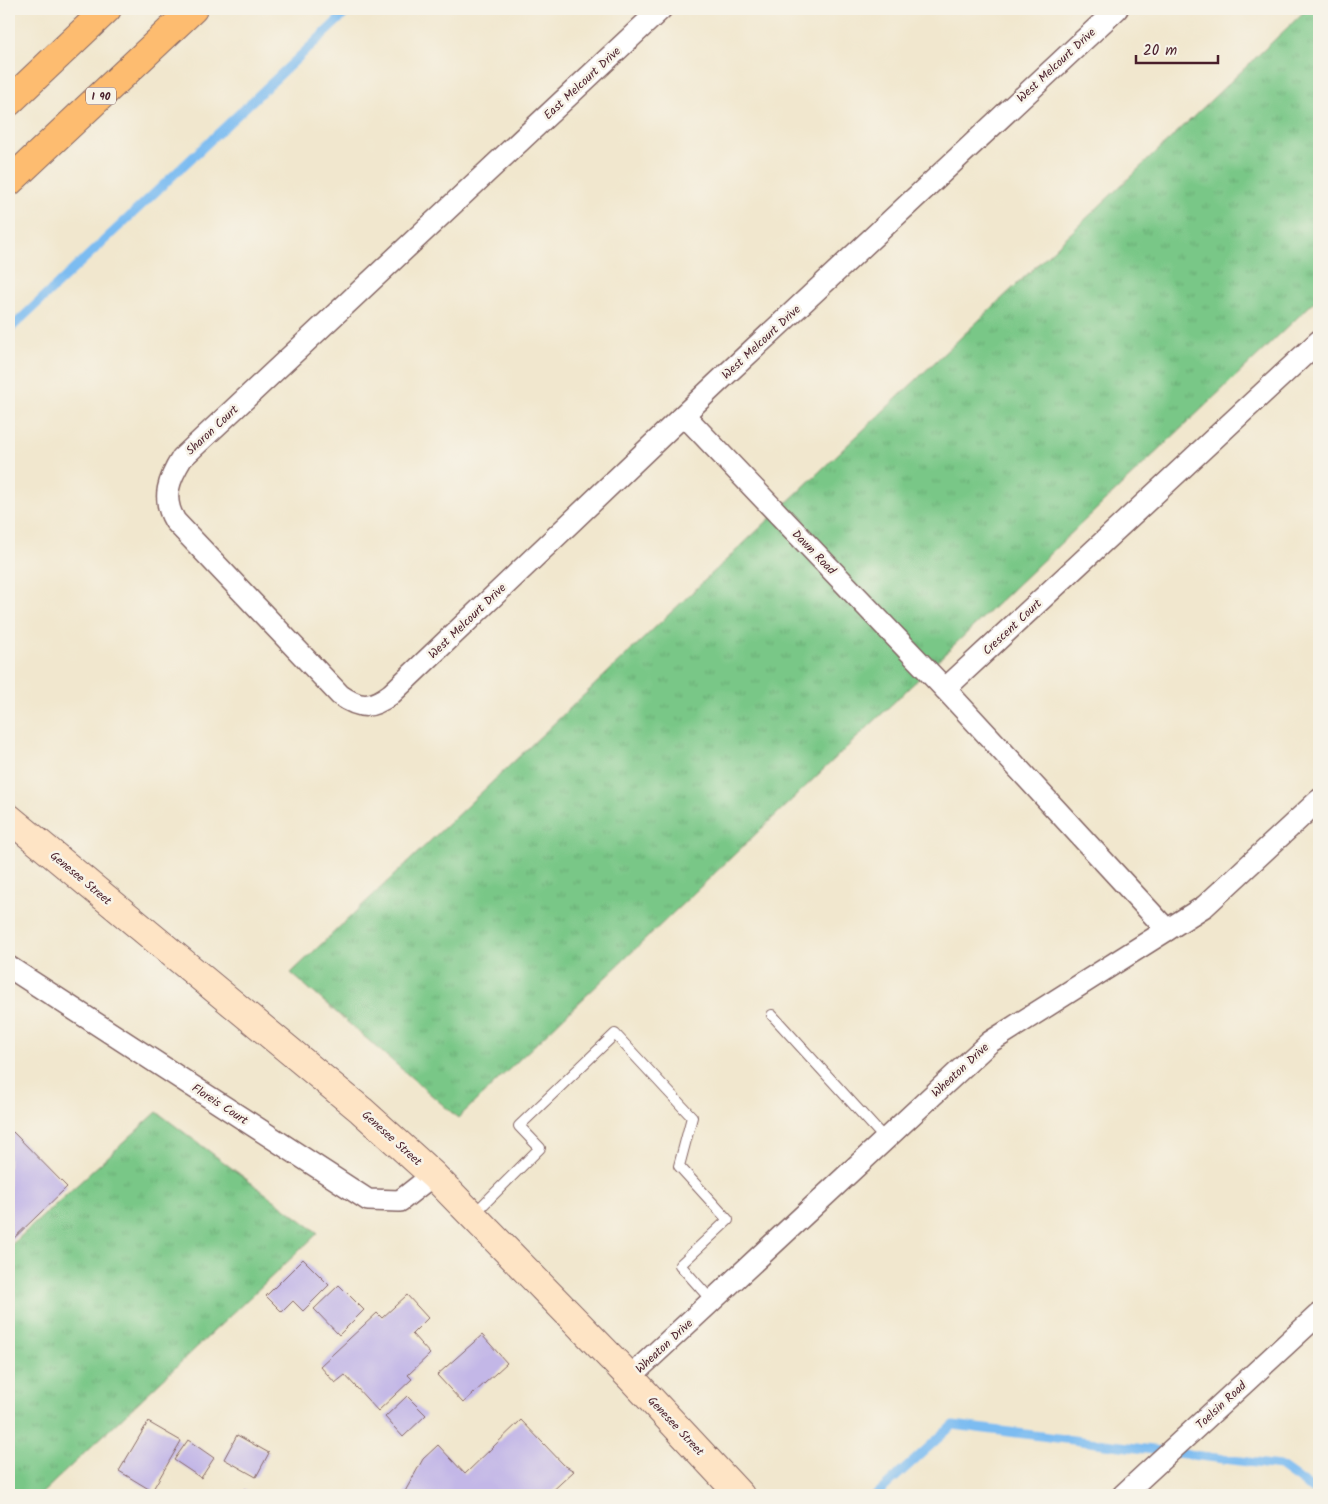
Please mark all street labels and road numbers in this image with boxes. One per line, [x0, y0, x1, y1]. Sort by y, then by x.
street label: West Melcourt Drive [1013, 23, 1101, 107]
street label: East Melcourt Drive [539, 42, 626, 124]
road number: I 90 [86, 88, 116, 104]
street label: West Melcourt Drive [718, 300, 806, 384]
street label: Sharon Court [182, 401, 243, 460]
street label: Dawn Road [787, 525, 841, 580]
street label: West Melcourt Drive [424, 579, 511, 664]
street label: Crescent Court [978, 595, 1047, 660]
street label: Genesee Street [46, 847, 116, 910]
street label: Wheaton Drive [927, 1038, 994, 1102]
street label: Floreis Court [188, 1079, 252, 1130]
street label: Genesee Street [357, 1106, 426, 1171]
street label: Wheaton Drive [631, 1314, 698, 1378]
street label: Toelsin Road [1192, 1376, 1252, 1434]
street label: Genesee Street [643, 1392, 709, 1461]

